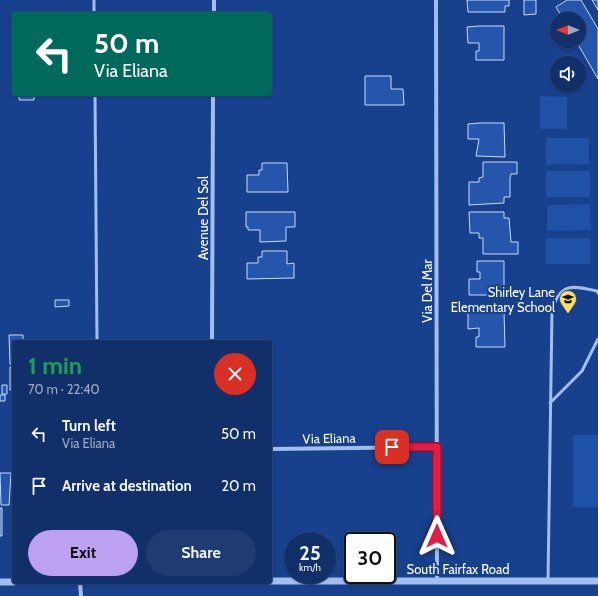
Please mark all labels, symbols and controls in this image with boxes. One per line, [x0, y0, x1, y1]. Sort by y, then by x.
north arrow [550, 12, 586, 48]
map controls [550, 12, 586, 92]
text: 50 m [94, 26, 159, 60]
icon: left [28, 28, 80, 80]
button: sound [550, 56, 586, 92]
text: Via Eliana [94, 60, 168, 82]
street label: Avenue Del Sol [195, 176, 211, 260]
street label: Via Del Mar [419, 258, 435, 323]
place label: Shirley Lane Elementary School [451, 284, 555, 315]
school or university icon: Shirley Lane Elementary School [558, 289, 578, 314]
text: 1 min [28, 351, 82, 380]
button: close [214, 353, 256, 395]
text: 70 m · 22:40 [28, 381, 100, 397]
text: Turn left [62, 417, 116, 435]
icon: left [28, 423, 50, 445]
text: 50 m [221, 425, 256, 443]
street label: Via Eliana [302, 430, 356, 446]
pin [375, 430, 409, 464]
text: Via Eliana [62, 435, 115, 451]
icon: arrive [381, 436, 403, 458]
icon: arrive [28, 475, 50, 497]
text: Arrive at destination [62, 477, 192, 495]
text: 20 m [221, 477, 256, 495]
position arrow [416, 515, 458, 557]
button: Exit [28, 530, 138, 576]
button: Share [146, 530, 256, 576]
speed limit sign: 30 [344, 532, 396, 584]
text: 25 [299, 541, 321, 565]
text: km/h [299, 561, 321, 574]
street label: South Fairfax Road [407, 561, 509, 577]

